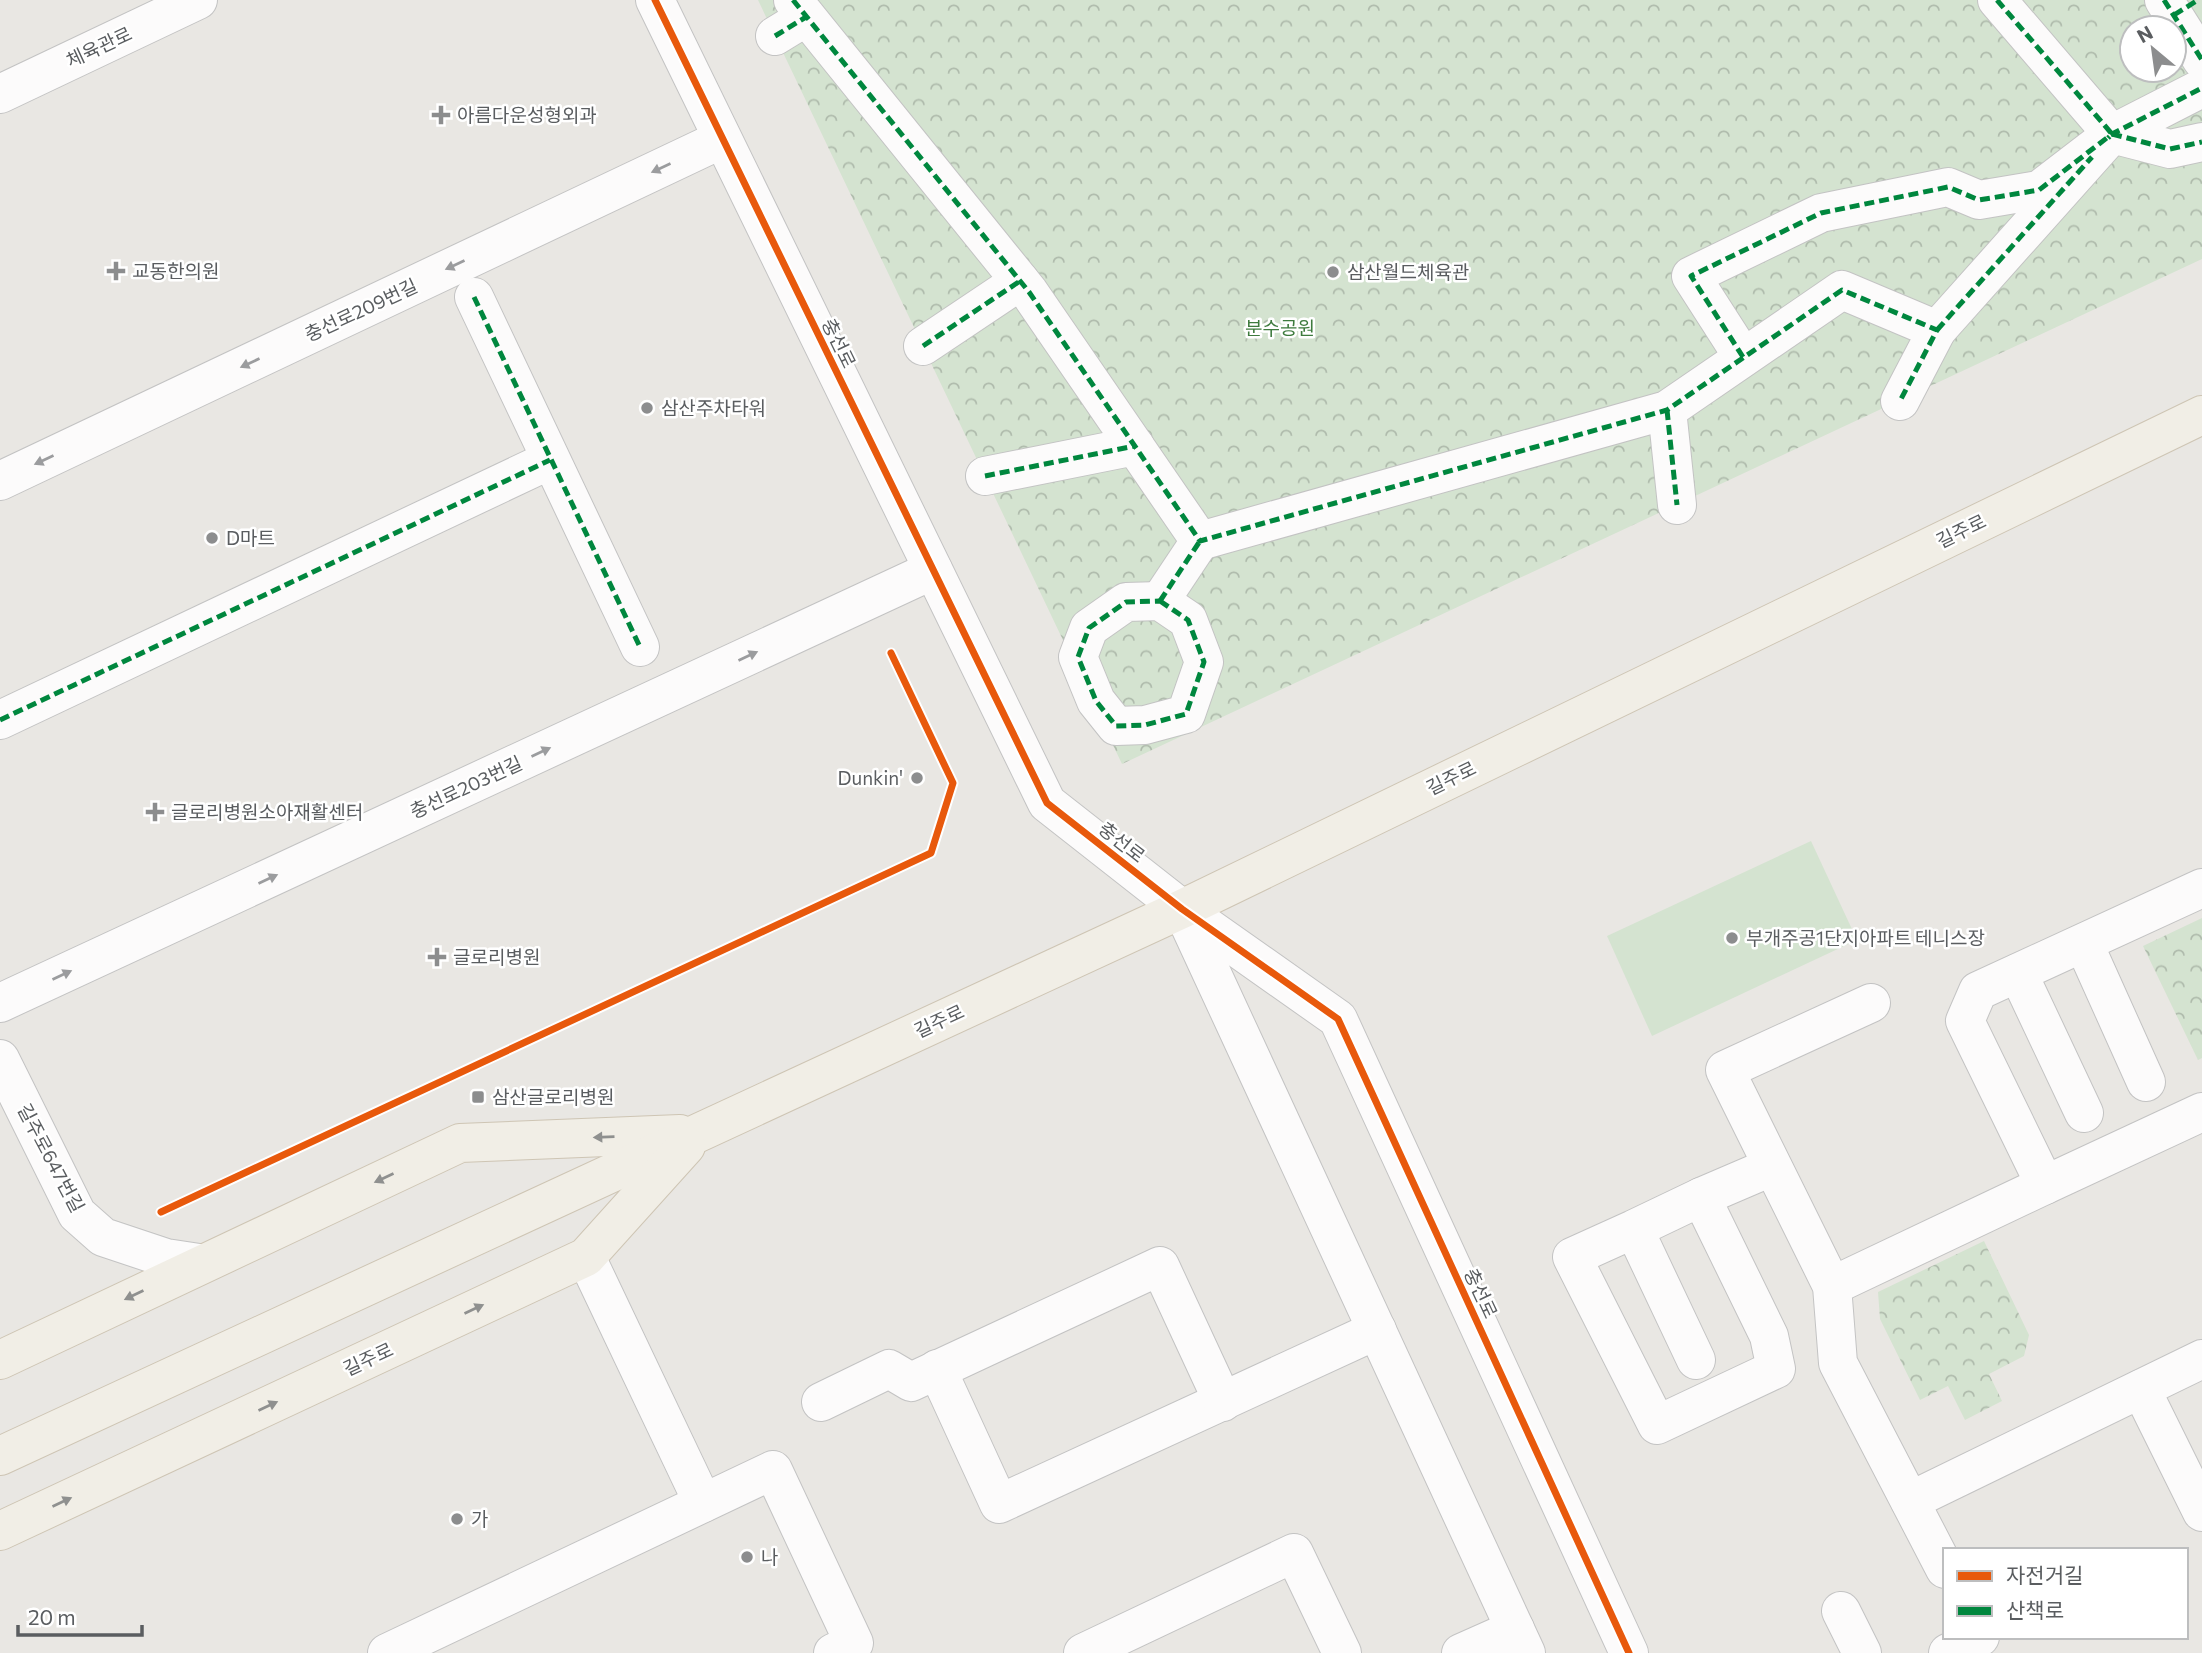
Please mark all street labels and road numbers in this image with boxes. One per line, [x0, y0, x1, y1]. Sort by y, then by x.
street label: 체육관로 [62, 21, 135, 72]
street label: 충선로209번길 [301, 273, 421, 346]
street label: 충선로 [818, 314, 861, 371]
street label: 길주로 [1932, 509, 1989, 552]
street label: 충선로203번길 [406, 751, 526, 823]
street label: 길주로 [1422, 756, 1479, 799]
street label: 충선로 [1095, 816, 1150, 867]
street label: 길주로 [910, 999, 967, 1042]
street label: 길주로647번길 [13, 1099, 90, 1216]
street label: 충선로 [1460, 1264, 1503, 1321]
street label: 길주로 [339, 1337, 396, 1380]

